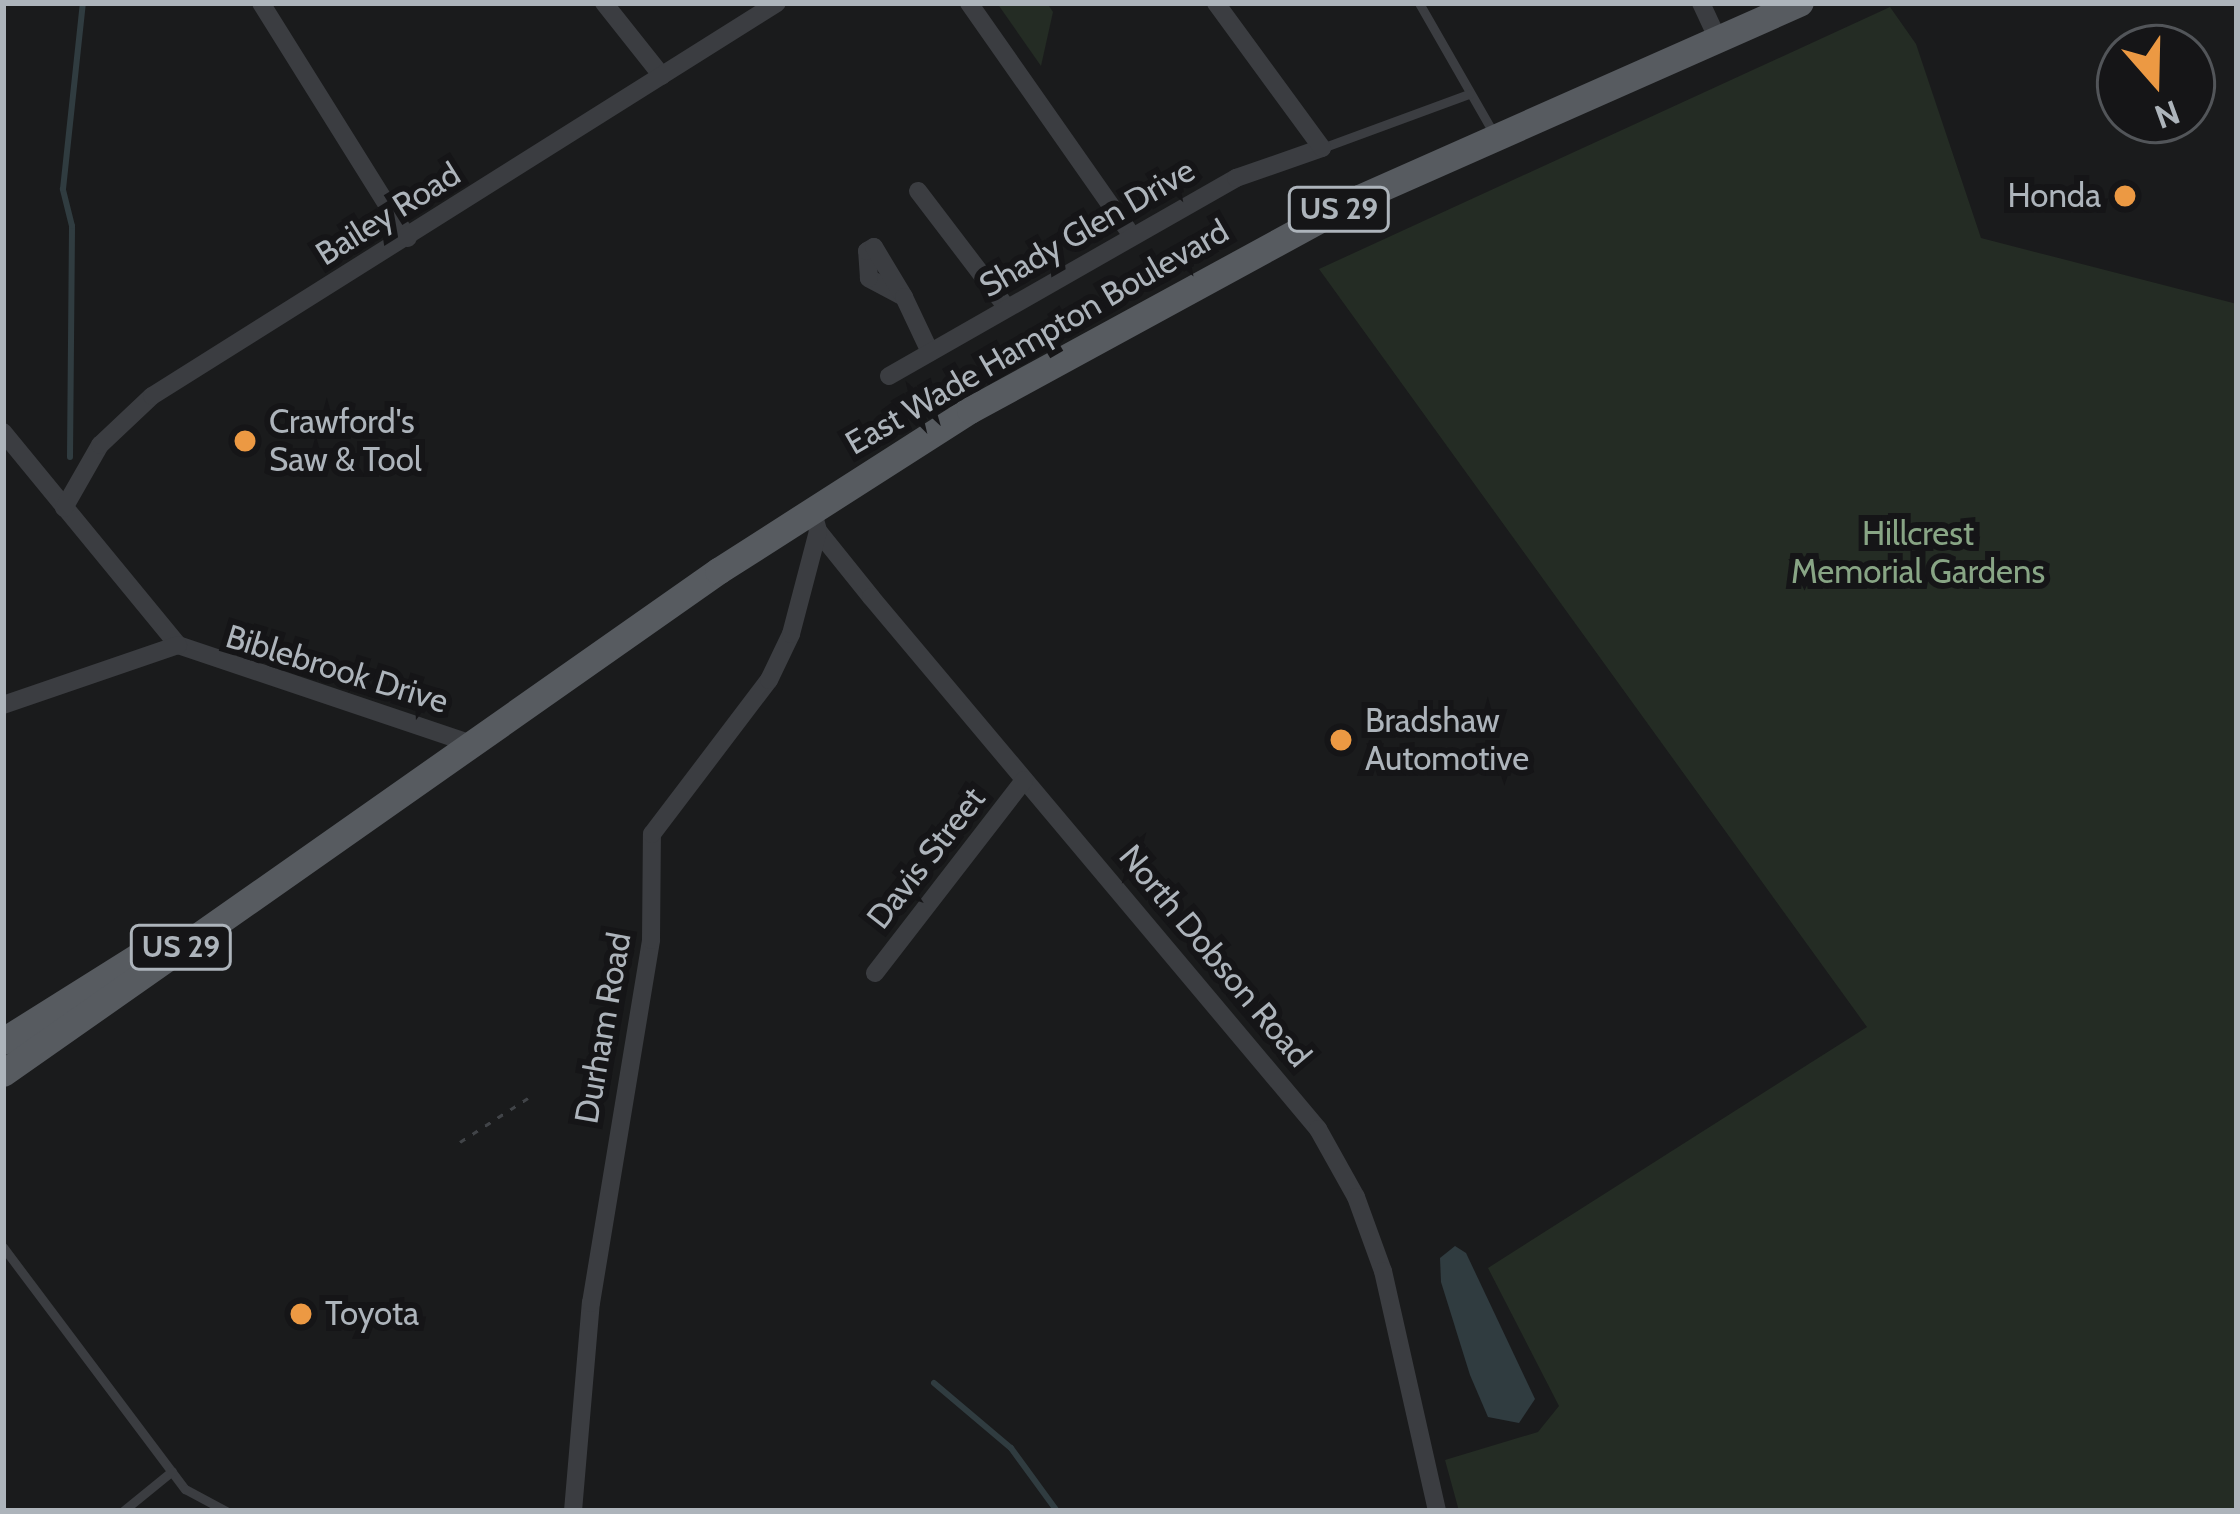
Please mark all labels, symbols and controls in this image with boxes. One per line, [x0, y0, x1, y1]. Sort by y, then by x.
north arrow [2096, 24, 2216, 144]
text: N [2149, 92, 2185, 138]
street label: Shady Glen Drive [972, 150, 1202, 306]
street label: Bailey Road [309, 154, 467, 274]
place label: Honda [2007, 176, 2101, 216]
marker: Honda [2112, 183, 2138, 209]
road number: US 29 [1285, 185, 1393, 233]
street label: East Wade Hampton Boulevard [839, 211, 1235, 463]
place label: Crawford's Saw & Tool [269, 402, 422, 480]
marker: Crawford's Saw & Tool [232, 428, 258, 454]
park label: Hillcrest Memorial Gardens [1791, 514, 2045, 592]
street label: Biblebrook Drive [221, 616, 453, 722]
place label: Bradshaw Automotive [1365, 701, 1529, 779]
marker: Bradshaw Automotive [1328, 727, 1354, 753]
street label: Davis Street [859, 780, 993, 936]
street label: North Dobson Road [1111, 837, 1319, 1075]
road number: US 29 [127, 923, 235, 971]
street label: Durham Road [567, 929, 639, 1127]
place label: Toyota [325, 1294, 419, 1334]
marker: Toyota [288, 1301, 314, 1327]

